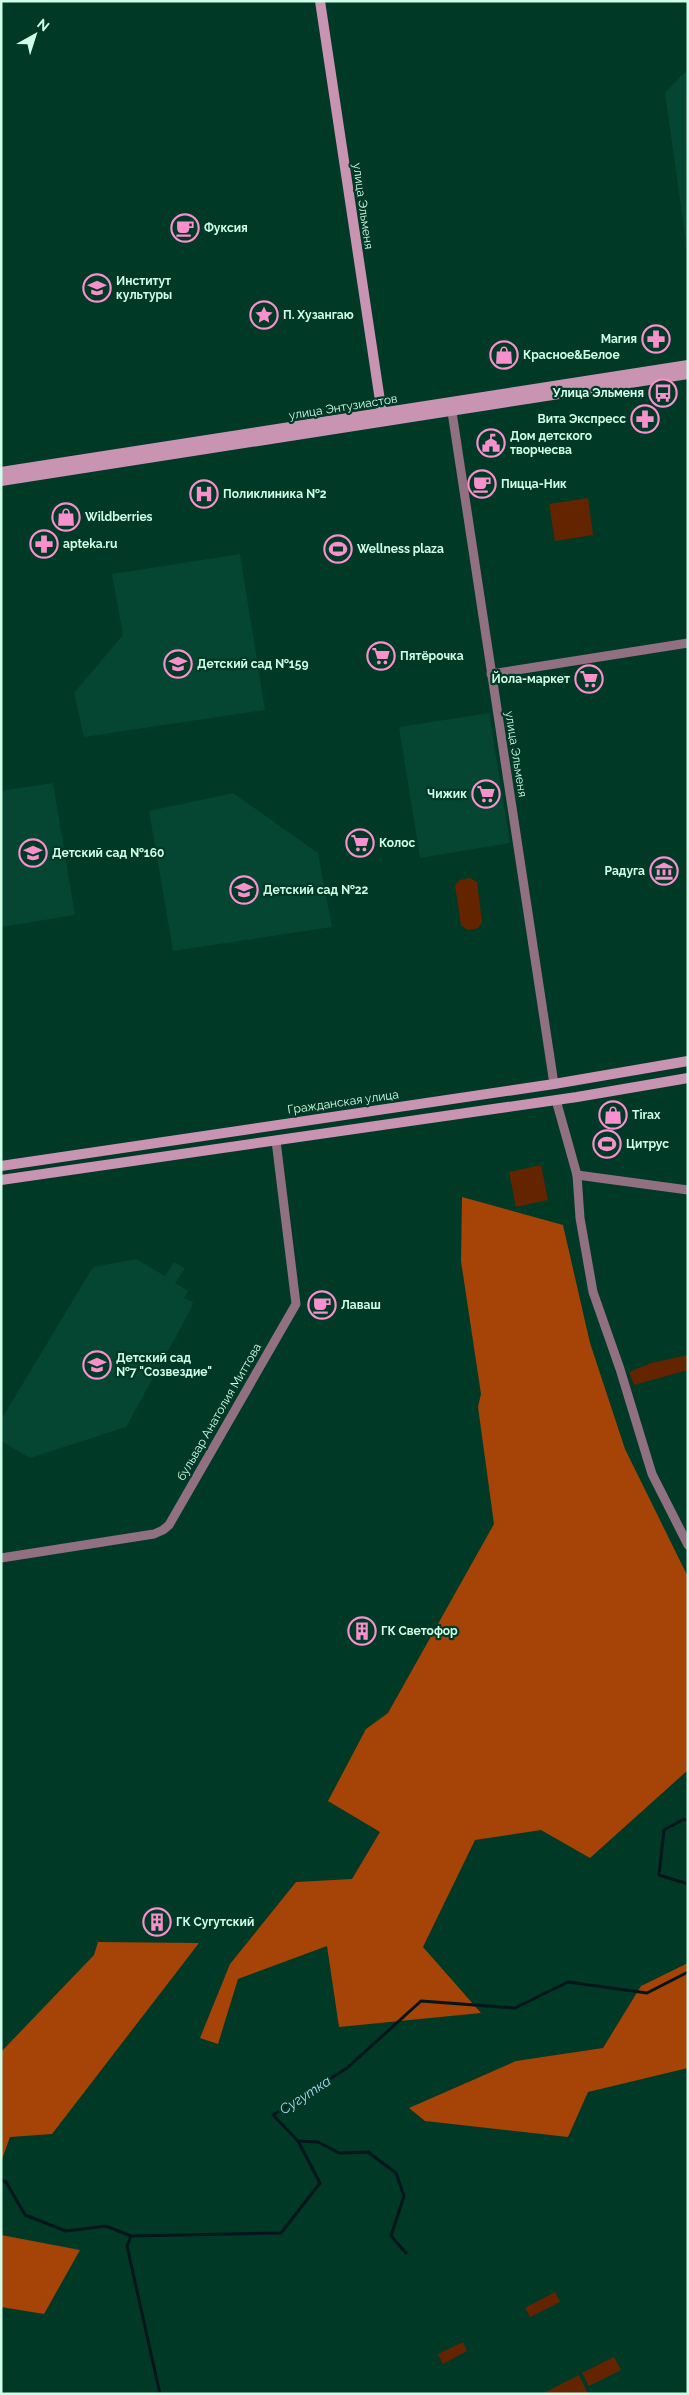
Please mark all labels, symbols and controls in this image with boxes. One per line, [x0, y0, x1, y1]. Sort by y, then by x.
north arrow [10, 10, 60, 60]
text: N [34, 15, 52, 34]
street label: улица Эльменя [350, 162, 376, 250]
cafe icon: Фуксия [170, 213, 200, 243]
place label: Фуксия [204, 221, 248, 235]
school or university icon: Институт культуры [82, 273, 112, 303]
place label: Институт культуры [116, 274, 172, 302]
place icon: П. Хузангаю [249, 300, 279, 330]
place label: П. Хузангаю [283, 308, 354, 322]
pharmacy icon: Магия [641, 324, 671, 354]
place label: Магия [601, 332, 637, 346]
shop icon: Красное&Белое [489, 340, 519, 370]
place label: Красное&Белое [523, 348, 620, 362]
bus stop icon: Улица Эльменя [648, 378, 678, 408]
place label: Улица Эльменя [552, 386, 644, 400]
street label: улица Энтузиастов [288, 391, 398, 423]
pharmacy icon: Вита Экспресс [630, 404, 660, 434]
place label: Вита Экспресс [538, 412, 626, 426]
public building icon: Дом детского творчесва [476, 428, 506, 458]
place label: Дом детского творчесва [510, 429, 592, 457]
cafe icon: Пицца-Ник [467, 469, 497, 499]
place label: Пицца-Ник [501, 477, 567, 491]
hospital icon: Поликлиника №2 [189, 479, 219, 509]
place label: Поликлиника №2 [223, 487, 327, 501]
shop icon: Wildberries [51, 502, 81, 532]
place label: Wildberries [85, 510, 153, 524]
pharmacy icon: apteka.ru [29, 529, 59, 559]
sports icon: Wellness plaza [323, 534, 353, 564]
place label: apteka.ru [63, 537, 117, 551]
place label: Wellness plaza [357, 542, 444, 556]
supermarket icon: Пятёрочка [366, 641, 396, 671]
school or university icon: Детский сад №159 [163, 649, 193, 679]
place label: Пятёрочка [400, 649, 464, 663]
place label: Детский сад №159 [197, 657, 308, 671]
supermarket icon: Йола-маркет [574, 664, 604, 694]
place label: Йола-маркет [492, 671, 570, 686]
street label: улица Эльменя [502, 710, 530, 798]
supermarket icon: Чижик [471, 779, 501, 809]
place label: Чижик [427, 787, 467, 801]
supermarket icon: Колос [345, 828, 375, 858]
place label: Колос [379, 836, 416, 850]
school or university icon: Детский сад №160 [18, 838, 48, 868]
place label: Детский сад №160 [52, 846, 164, 860]
museum icon: Радуга [649, 856, 679, 886]
place label: Радуга [605, 864, 645, 878]
school or university icon: Детский сад №22 [229, 875, 259, 905]
place label: Детский сад №22 [263, 883, 369, 897]
street label: Гражданская улица [286, 1087, 400, 1117]
shop icon: Tirax [598, 1100, 628, 1130]
place label: Tirax [632, 1108, 661, 1122]
sports icon: Цитрус [592, 1129, 622, 1159]
place label: Цитрус [626, 1137, 669, 1151]
cafe icon: Лаваш [307, 1290, 337, 1320]
place label: Лаваш [341, 1298, 381, 1312]
street label: бульвар Анатолия Миттова [174, 1341, 264, 1483]
school or university icon: Детский сад №7 "Созвездие" [82, 1350, 112, 1380]
place label: Детский сад №7 "Созвездие" [116, 1351, 212, 1379]
building icon: ГК Светофор [347, 1616, 377, 1646]
place label: ГК Светофор [381, 1624, 458, 1638]
building icon: ГК Сугутский [142, 1907, 172, 1937]
place label: ГК Сугутский [176, 1915, 254, 1929]
water label: Сугутка [276, 2073, 334, 2117]

